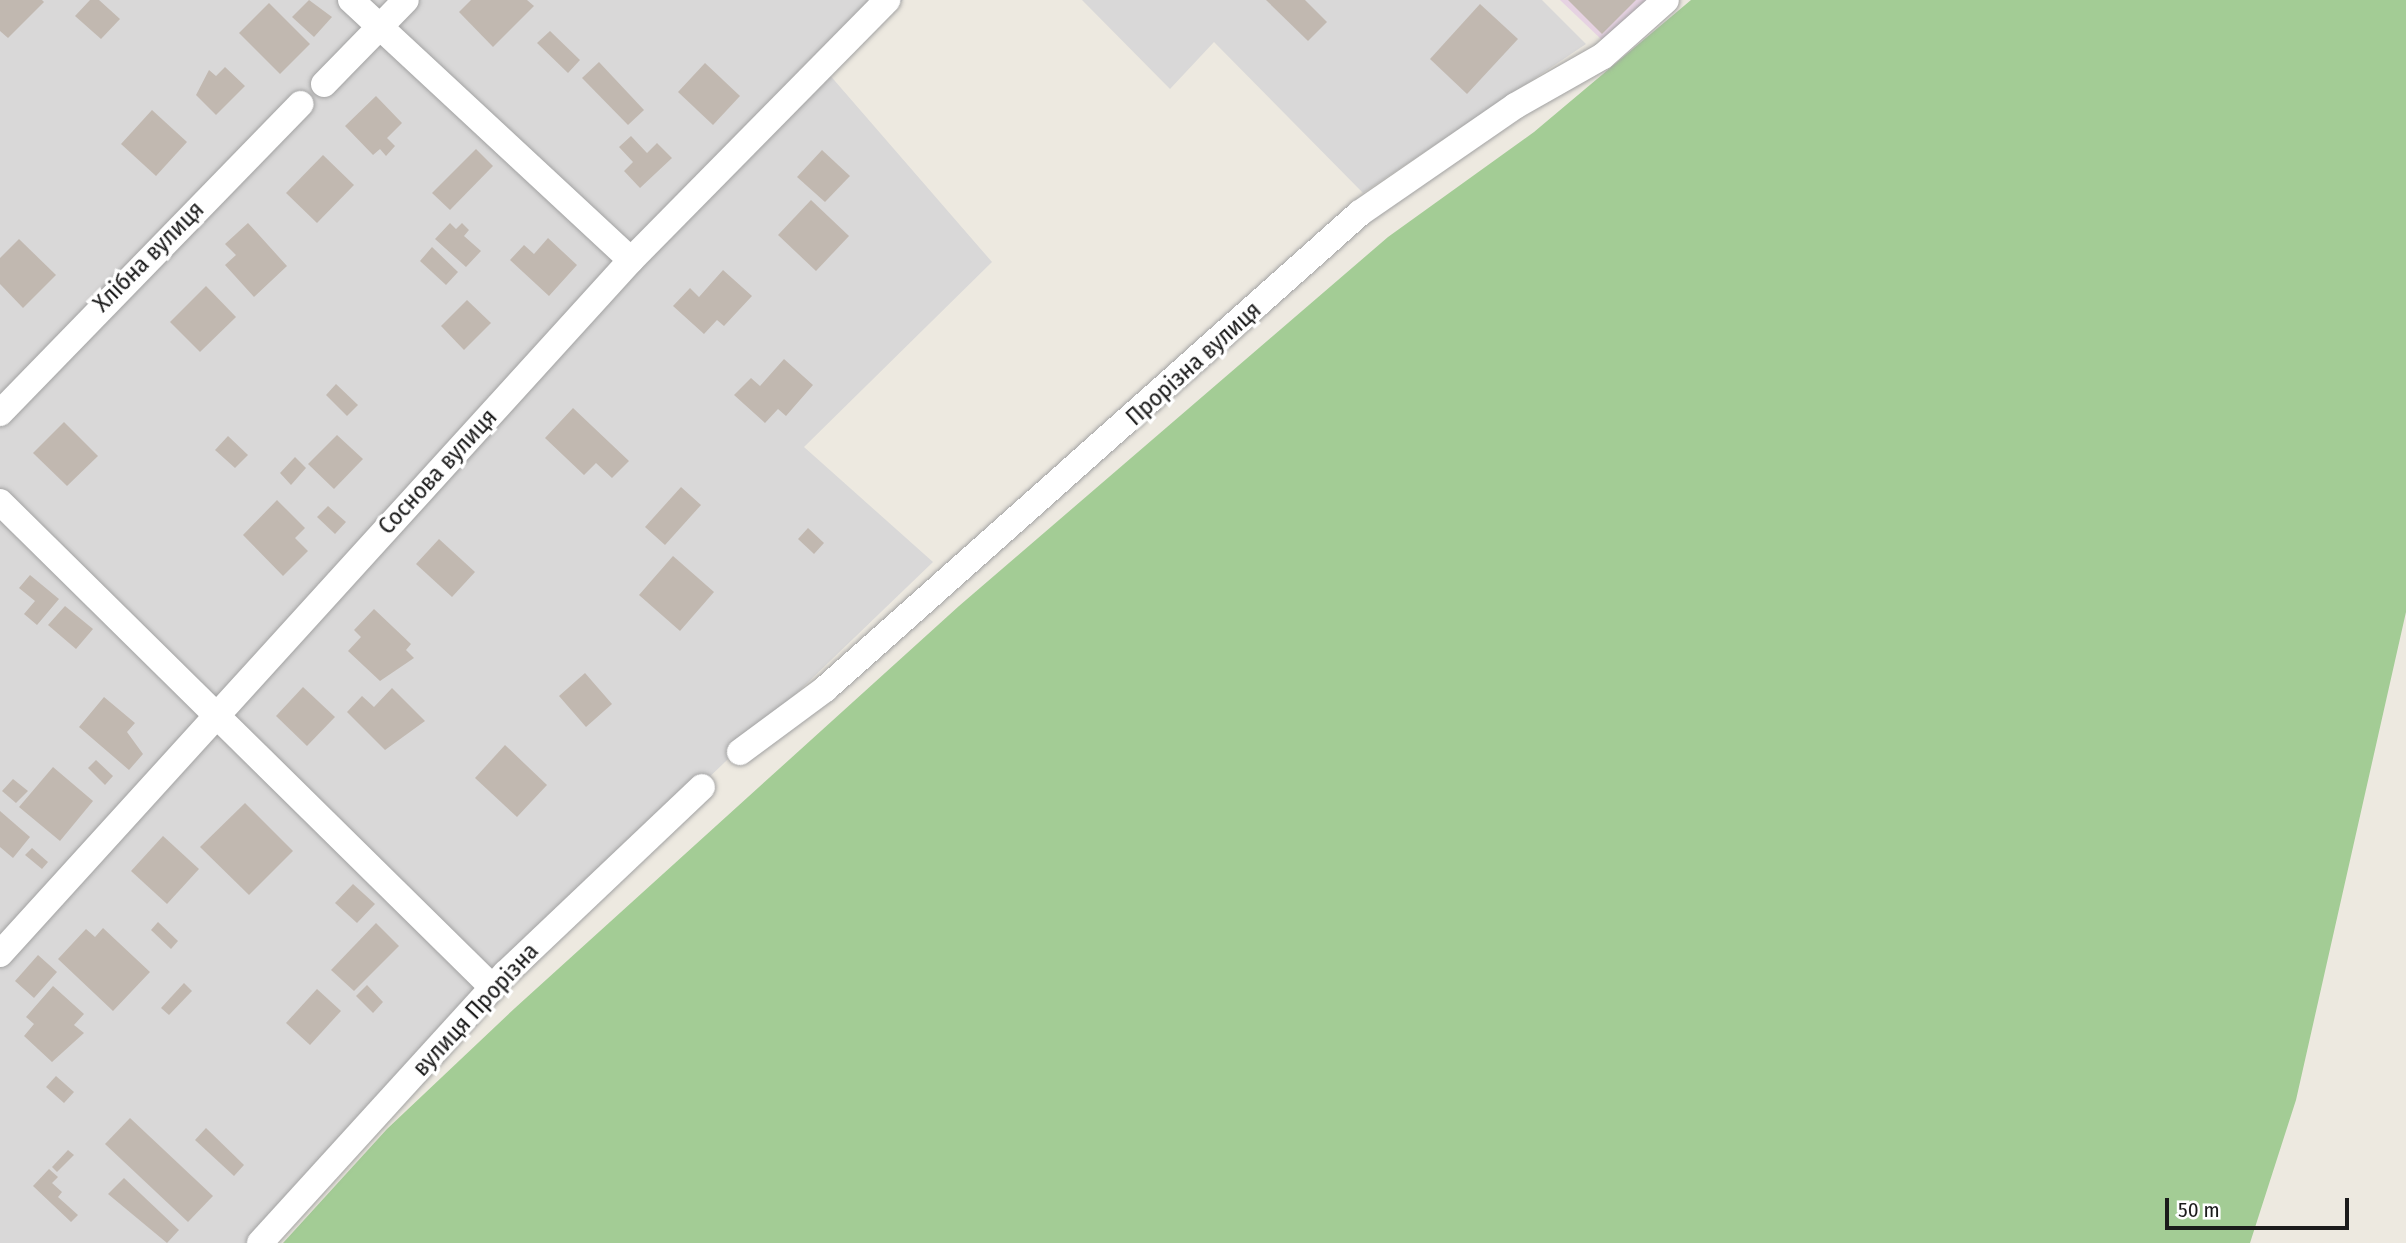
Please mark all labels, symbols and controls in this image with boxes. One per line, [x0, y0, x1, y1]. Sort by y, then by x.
street label: Хлібна вулиця [88, 196, 210, 318]
street label: Прорізна вулиця [1121, 296, 1267, 432]
street label: Соснова вулиця [372, 403, 504, 541]
street label: вулиця Прорізна [407, 937, 545, 1083]
scale bar [2168, 1184, 2352, 1228]
text: 50 m [2178, 1197, 2220, 1223]

